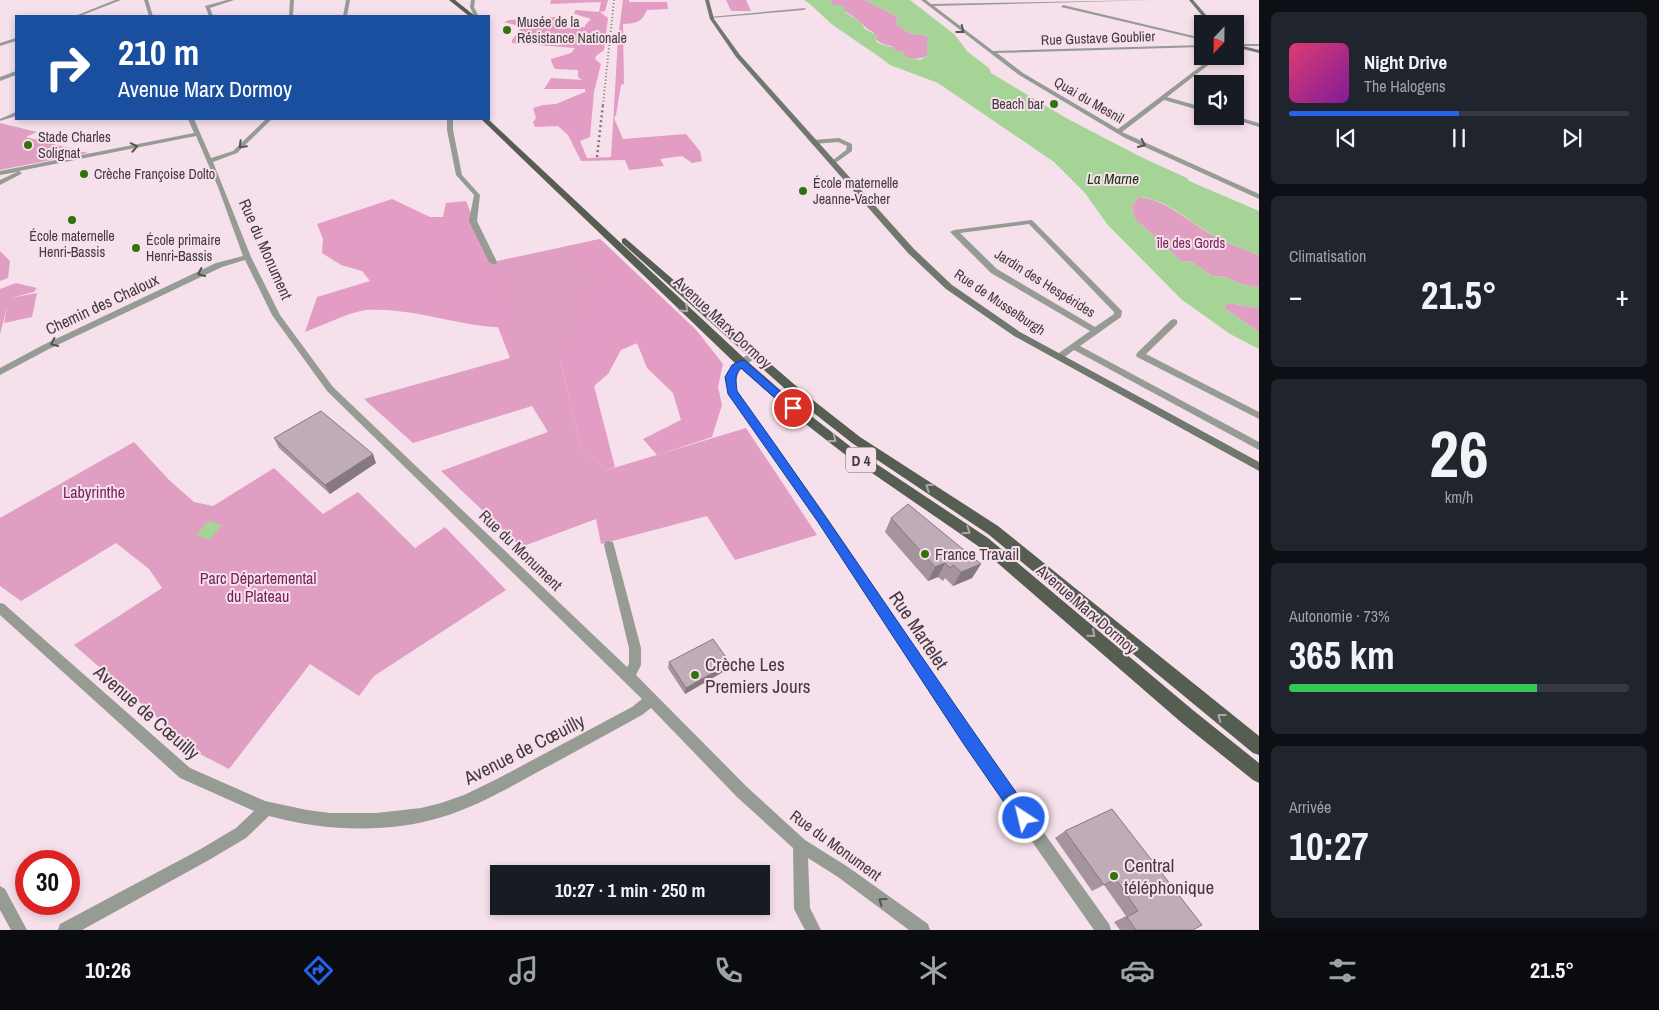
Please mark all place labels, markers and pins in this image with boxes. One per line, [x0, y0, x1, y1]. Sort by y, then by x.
place label: Musée de la Résistance Nationale [517, 13, 627, 47]
marker: Musée de la Résistance Nationale [501, 24, 513, 36]
place label: Beach bar [992, 95, 1044, 113]
marker: Beach bar [1048, 98, 1060, 110]
place label: Stade Charles Solignat [38, 128, 111, 162]
marker: Stade Charles Solignat [22, 139, 34, 151]
place label: Crèche Françoise Dolto [94, 165, 215, 183]
marker: Crèche Françoise Dolto [78, 168, 90, 180]
place label: École maternelle Jeanne-Vacher [813, 174, 899, 208]
marker: École maternelle Jeanne-Vacher [797, 185, 809, 197]
marker: École maternelle Henri-Bassis [66, 214, 78, 226]
place label: École maternelle Henri-Bassis [29, 227, 115, 261]
place label: École primaire Henri-Bassis [146, 231, 221, 265]
marker: École primaire Henri-Bassis [130, 242, 142, 254]
pin [772, 387, 814, 429]
place label: France Travail [935, 543, 1019, 565]
marker: France Travail [919, 548, 931, 560]
place label: Crèche Les Premiers Jours [705, 651, 811, 699]
marker: Crèche Les Premiers Jours [689, 669, 701, 681]
place label: Central téléphonique [1124, 852, 1214, 900]
marker: Central téléphonique [1108, 870, 1120, 882]

